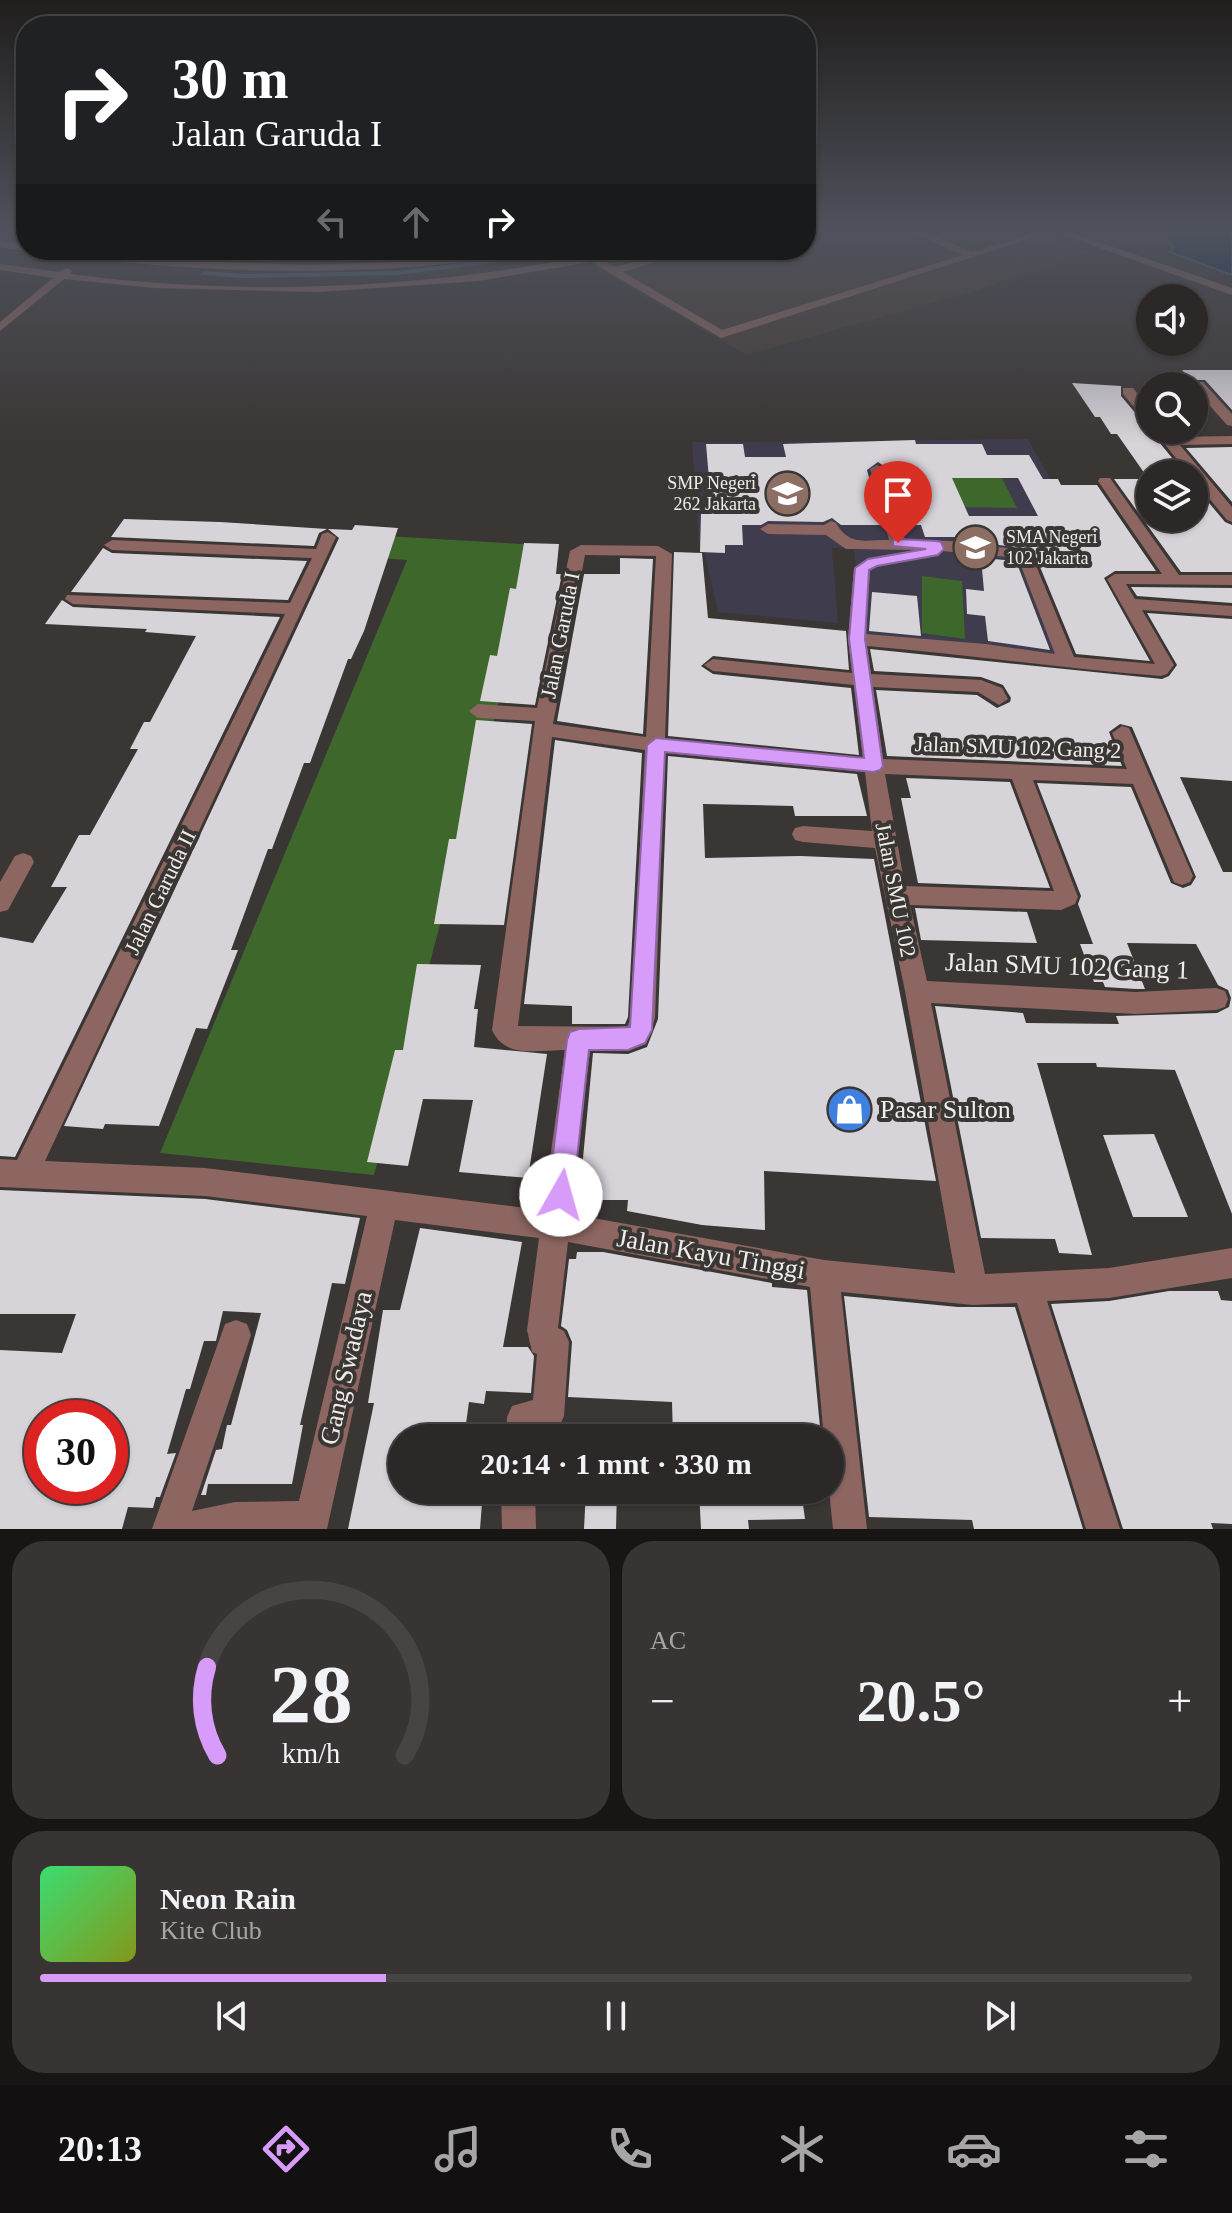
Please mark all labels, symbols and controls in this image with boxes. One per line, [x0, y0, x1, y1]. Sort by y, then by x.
icon: right [40, 48, 144, 152]
text: 30 m [172, 48, 289, 110]
text: Jalan Garuda I [172, 114, 382, 154]
icon: left [310, 200, 354, 244]
icon: ahead [394, 200, 438, 244]
icon: right [478, 200, 522, 244]
map controls [1136, 284, 1208, 532]
button: sound [1136, 284, 1208, 356]
button: search [1136, 372, 1208, 444]
button: layers [1136, 460, 1208, 532]
pin [864, 461, 932, 543]
school or university icon: SMP Negeri 262 Jakarta [763, 469, 811, 517]
place label: SMP Negeri 262 Jakarta [667, 473, 756, 514]
icon: arrive [876, 473, 920, 517]
school or university icon: SMA Negeri 102 Jakarta [951, 523, 999, 571]
place label: SMA Negeri 102 Jakarta [1006, 527, 1098, 568]
street label: Jalan Garuda I [535, 570, 585, 700]
street label: Jalan SMU 102 Gang 2 [914, 731, 1122, 763]
street label: Jalan SMU 102 [871, 820, 921, 960]
street label: Jalan Garuda II [119, 826, 201, 958]
street label: Jalan SMU 102 Gang 1 [945, 947, 1189, 985]
shop icon: Pasar Sulton [825, 1085, 873, 1133]
place label: Pasar Sulton [880, 1095, 1011, 1124]
position arrow [519, 1153, 603, 1237]
street label: Jalan Kayu Tinggi [615, 1223, 807, 1285]
street label: Gang Swadaya [314, 1288, 378, 1448]
speed limit sign: 30 [24, 1400, 128, 1504]
text: 20:14 · 1 mnt · 330 m [480, 1447, 752, 1480]
text: AC [650, 1626, 686, 1655]
text: 28 [269, 1648, 353, 1740]
text: 20.5° [857, 1668, 986, 1734]
text: − [650, 1677, 675, 1726]
text: + [1167, 1677, 1192, 1726]
text: km/h [282, 1738, 340, 1769]
text: Neon Rain [160, 1882, 296, 1915]
text: Kite Club [160, 1916, 262, 1945]
icon: previous [210, 1994, 254, 2038]
icon: pause [594, 1994, 638, 2038]
icon: next [978, 1994, 1022, 2038]
icon: directions [258, 2121, 314, 2177]
icon: music [430, 2121, 486, 2177]
icon: phone [602, 2121, 658, 2177]
icon: climate [774, 2121, 830, 2177]
icon: car [946, 2121, 1002, 2177]
icon: filters [1118, 2121, 1174, 2177]
text: 20:13 [58, 2129, 142, 2169]

